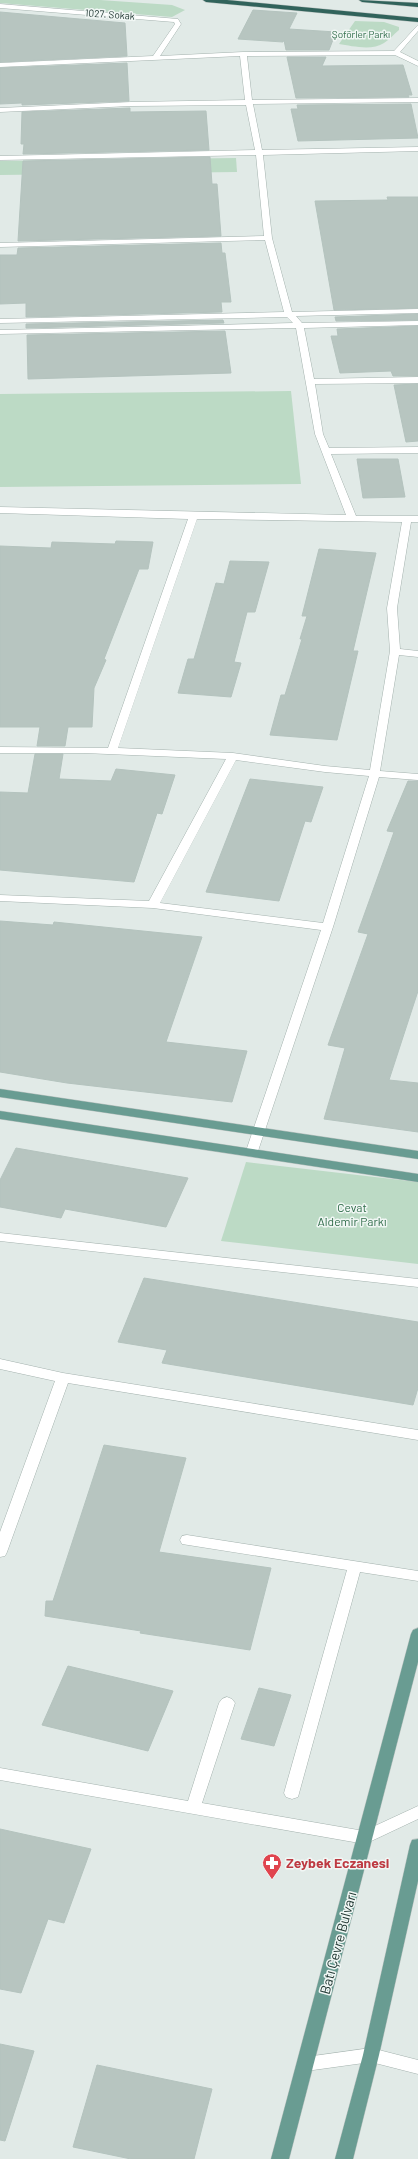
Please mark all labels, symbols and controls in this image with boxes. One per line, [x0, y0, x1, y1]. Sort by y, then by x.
street label: 1027. Sokak [85, 6, 135, 22]
park label: Şoförler Parkı [332, 28, 390, 40]
park label: Cevat Aldemir Parkı [318, 1200, 386, 1228]
pharmacy icon: Zeybek Eczanesi [261, 1852, 283, 1880]
place label: Zeybek Eczanesi [286, 1854, 389, 1871]
street label: Batı Çevre Bulvarı [316, 1890, 359, 1996]

